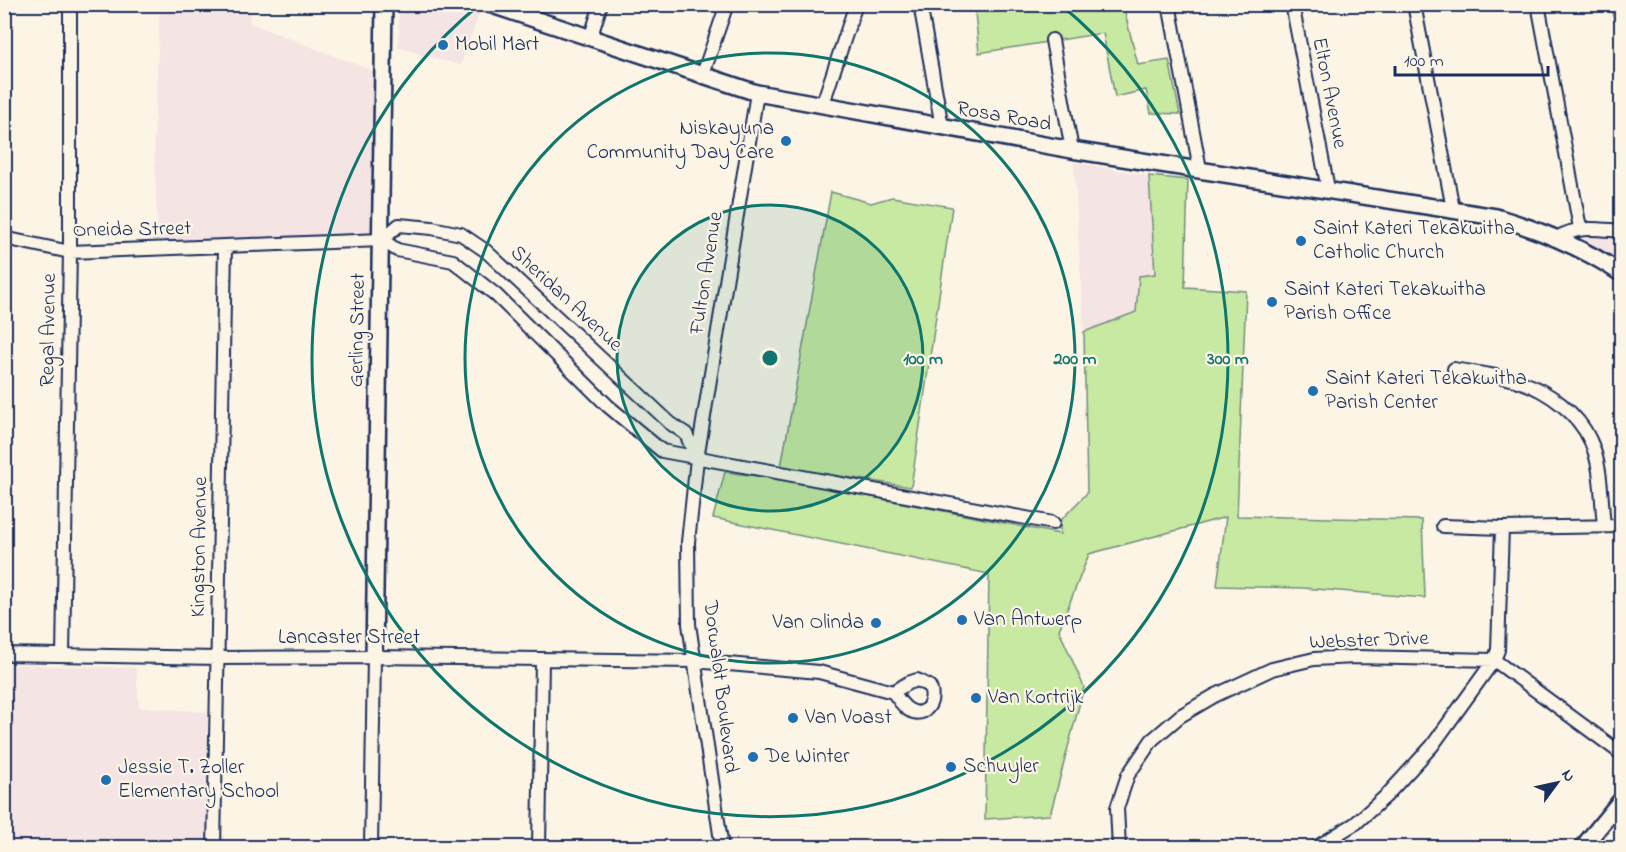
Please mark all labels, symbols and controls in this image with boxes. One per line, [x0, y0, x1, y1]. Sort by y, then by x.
place label: Mobil Mart [455, 30, 539, 60]
street label: Elton Avenue [1304, 35, 1355, 152]
marker: Mobil Mart [436, 38, 450, 52]
scale bar [1395, 39, 1548, 77]
text: 100 m [1404, 49, 1444, 75]
street label: Rosa Road [954, 94, 1054, 140]
place label: Niskayuna Community Day Care [586, 114, 775, 170]
marker: Niskayuna Community Day Care [779, 134, 793, 148]
street label: Fulton Avenue [682, 209, 732, 338]
street label: Oneida Street [72, 214, 192, 246]
place label: Saint Kateri Tekakwitha Catholic Church [1313, 214, 1515, 268]
marker: Saint Kateri Tekakwitha Catholic Church [1294, 234, 1308, 248]
street label: Sheridan Avenue [503, 239, 630, 360]
street label: Regal Avenue [33, 272, 67, 387]
street label: Gerling Street [342, 273, 376, 387]
place label: Saint Kateri Tekakwitha Parish Office [1284, 275, 1486, 329]
marker: Saint Kateri Tekakwitha Parish Office [1265, 295, 1279, 309]
text: 100 m [903, 347, 943, 373]
text: 200 m [1053, 347, 1097, 373]
text: 300 m [1206, 347, 1249, 373]
centre of rings [760, 348, 780, 368]
place label: Saint Kateri Tekakwitha Parish Center [1325, 364, 1527, 418]
marker: Saint Kateri Tekakwitha Parish Center [1306, 384, 1320, 398]
street label: Kingston Avenue [184, 476, 218, 618]
street label: Dorwaldt Boulevard [694, 598, 745, 775]
place label: Van Antwerp [973, 605, 1082, 635]
place label: Van Olinda [772, 608, 864, 638]
marker: Van Antwerp [955, 613, 969, 627]
marker: Van Olinda [869, 616, 883, 630]
street label: Lancaster Street [278, 623, 420, 653]
street label: Webster Drive [1309, 624, 1430, 658]
place label: Van Kortrijk [987, 683, 1084, 713]
marker: Van Kortrijk [969, 691, 983, 705]
place label: Van Voast [804, 703, 892, 733]
marker: Van Voast [786, 711, 800, 725]
place label: De Winter [764, 742, 850, 772]
marker: De Winter [746, 750, 760, 764]
place label: Schuyler [963, 752, 1039, 784]
place label: Jessie T. Zoller Elementary School [118, 753, 279, 809]
north arrow [1527, 753, 1587, 813]
marker: Schuyler [944, 760, 958, 774]
text: N [1555, 765, 1581, 787]
marker: Jessie T. Zoller Elementary School [99, 773, 113, 787]

